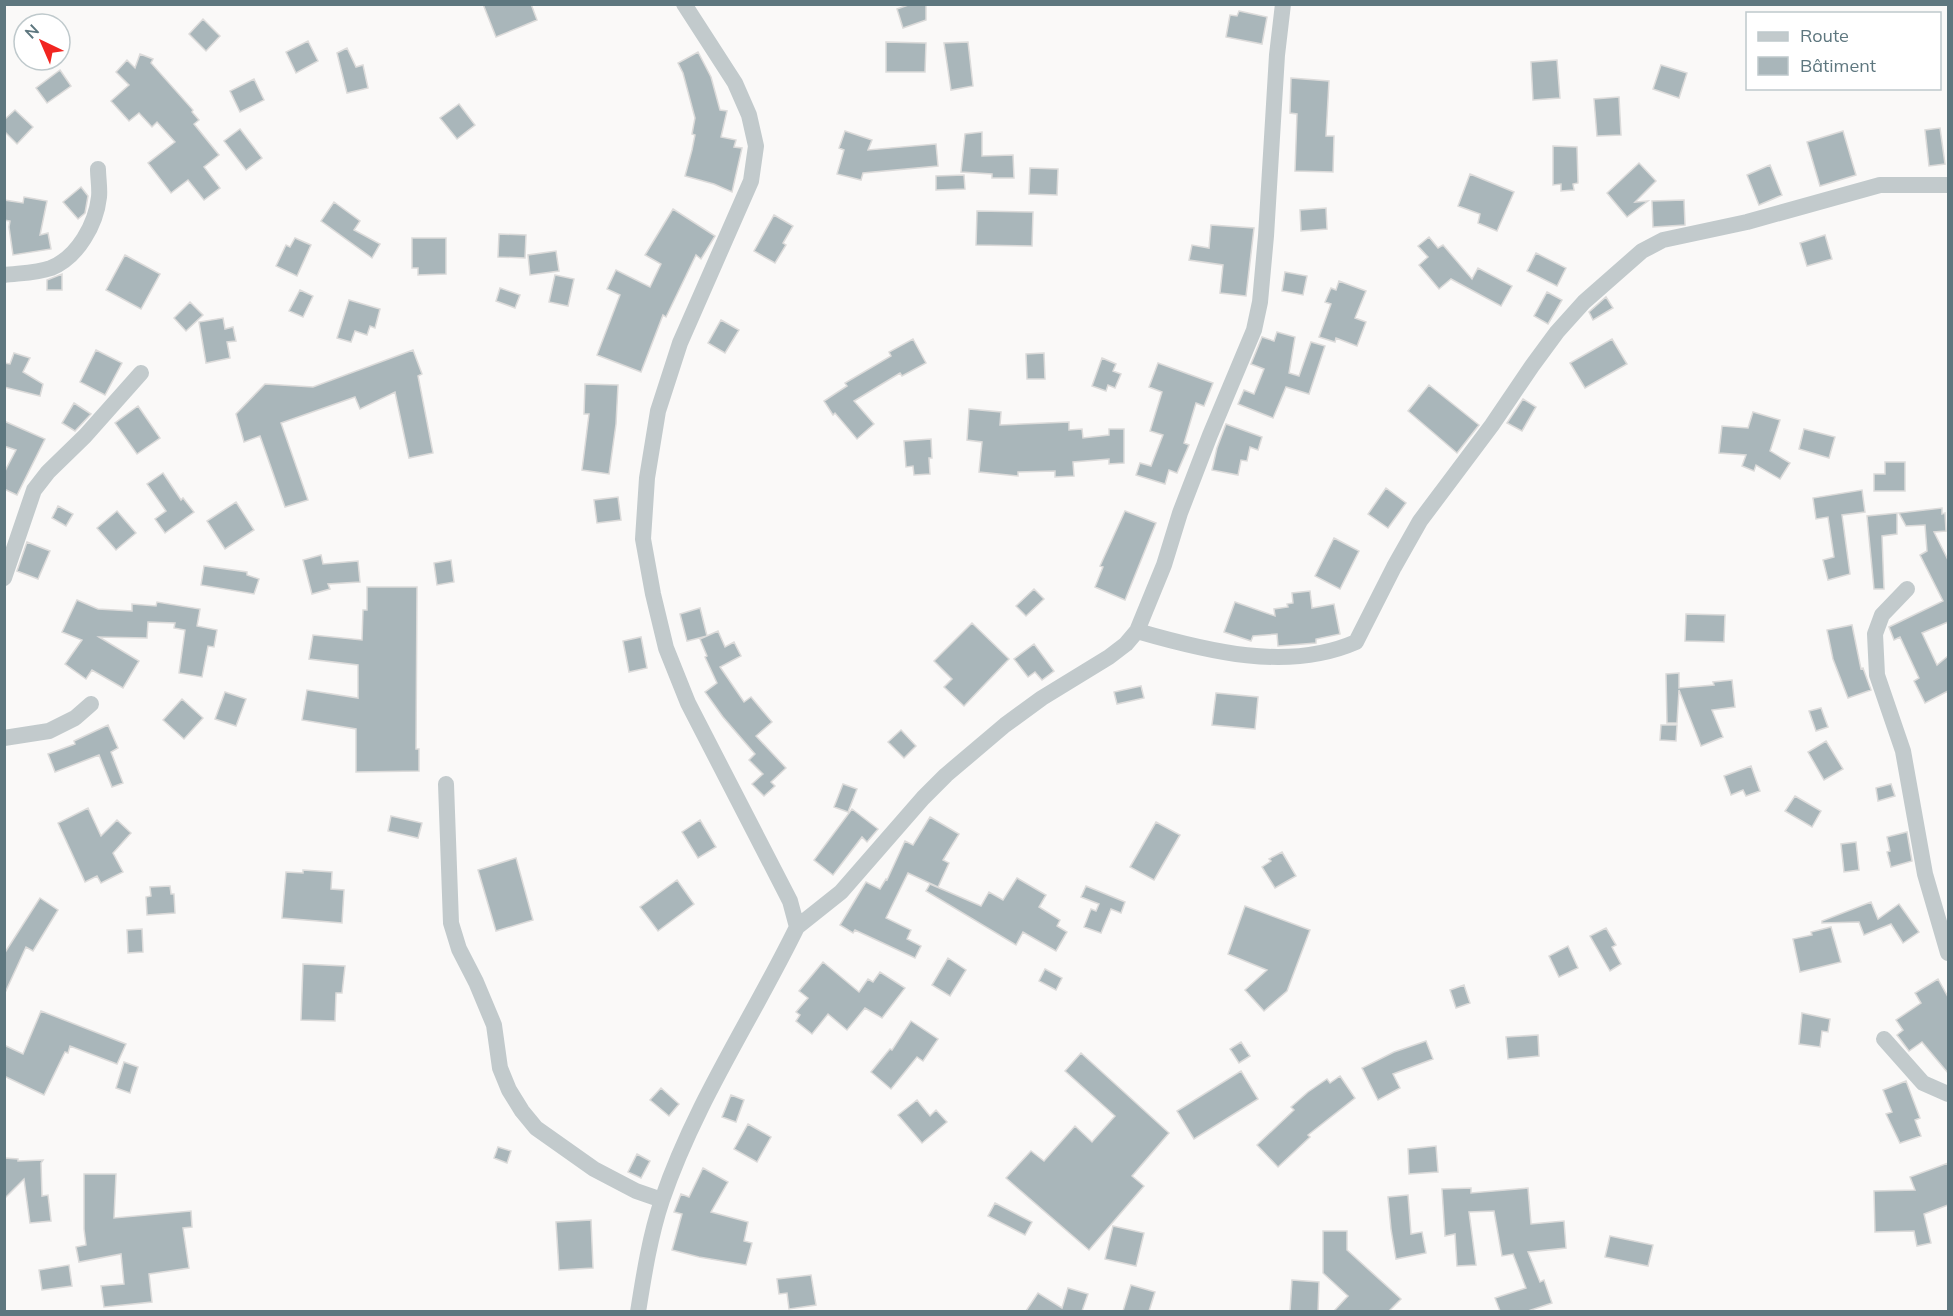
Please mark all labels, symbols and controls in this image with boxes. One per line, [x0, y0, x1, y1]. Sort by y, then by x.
north arrow [12, 12, 72, 72]
legend [1746, 12, 1941, 90]
text: N [20, 20, 43, 43]
text: Route [1800, 24, 1849, 47]
text: Bâtiment [1800, 54, 1876, 77]

